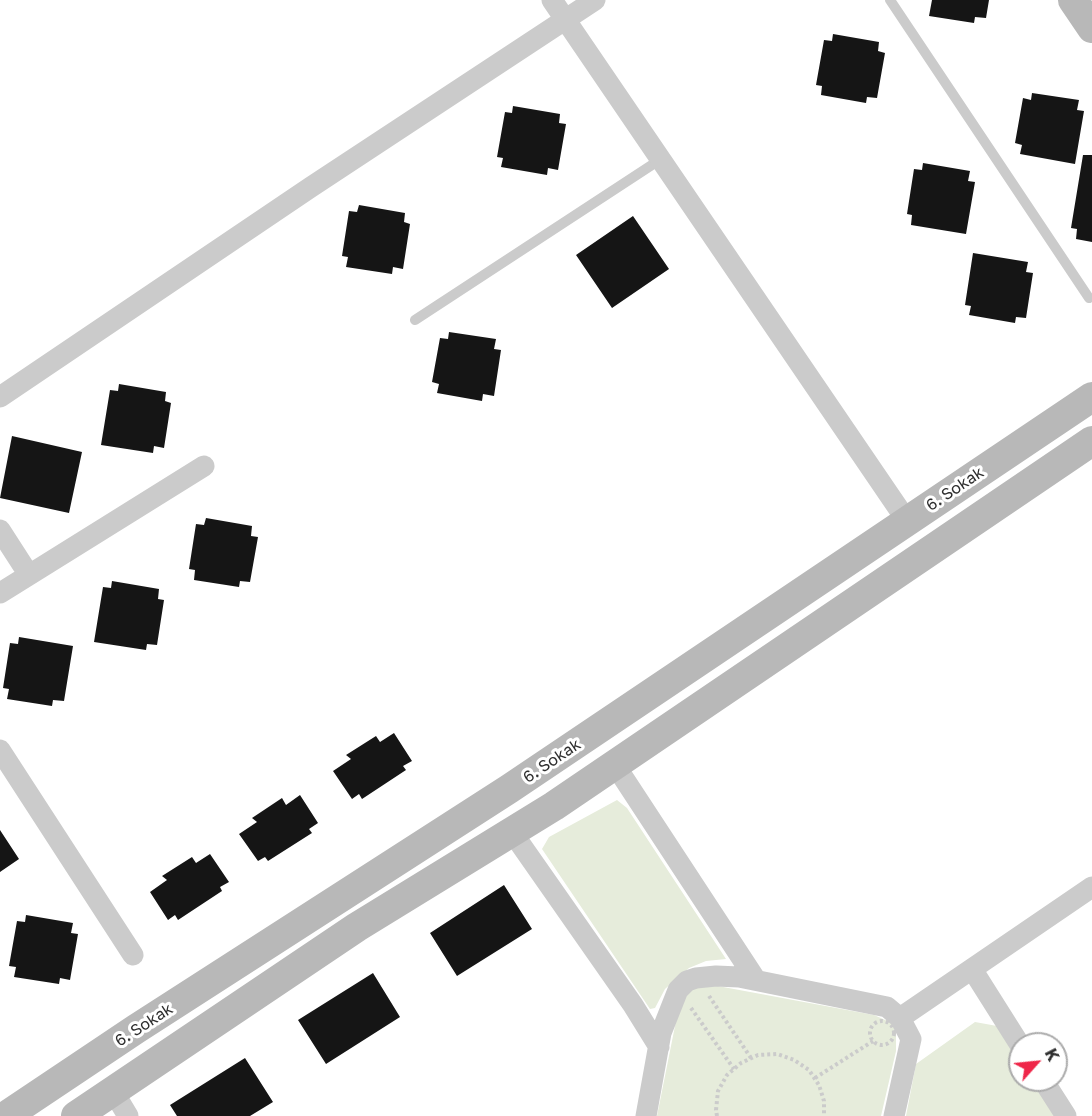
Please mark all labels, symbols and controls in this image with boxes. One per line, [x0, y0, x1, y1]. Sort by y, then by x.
street label: 6. Sokak [923, 463, 987, 515]
street label: 6. Sokak [520, 735, 584, 787]
street label: 6. Sokak [111, 999, 177, 1051]
north arrow [1008, 1032, 1068, 1092]
text: K [1041, 1045, 1064, 1064]

